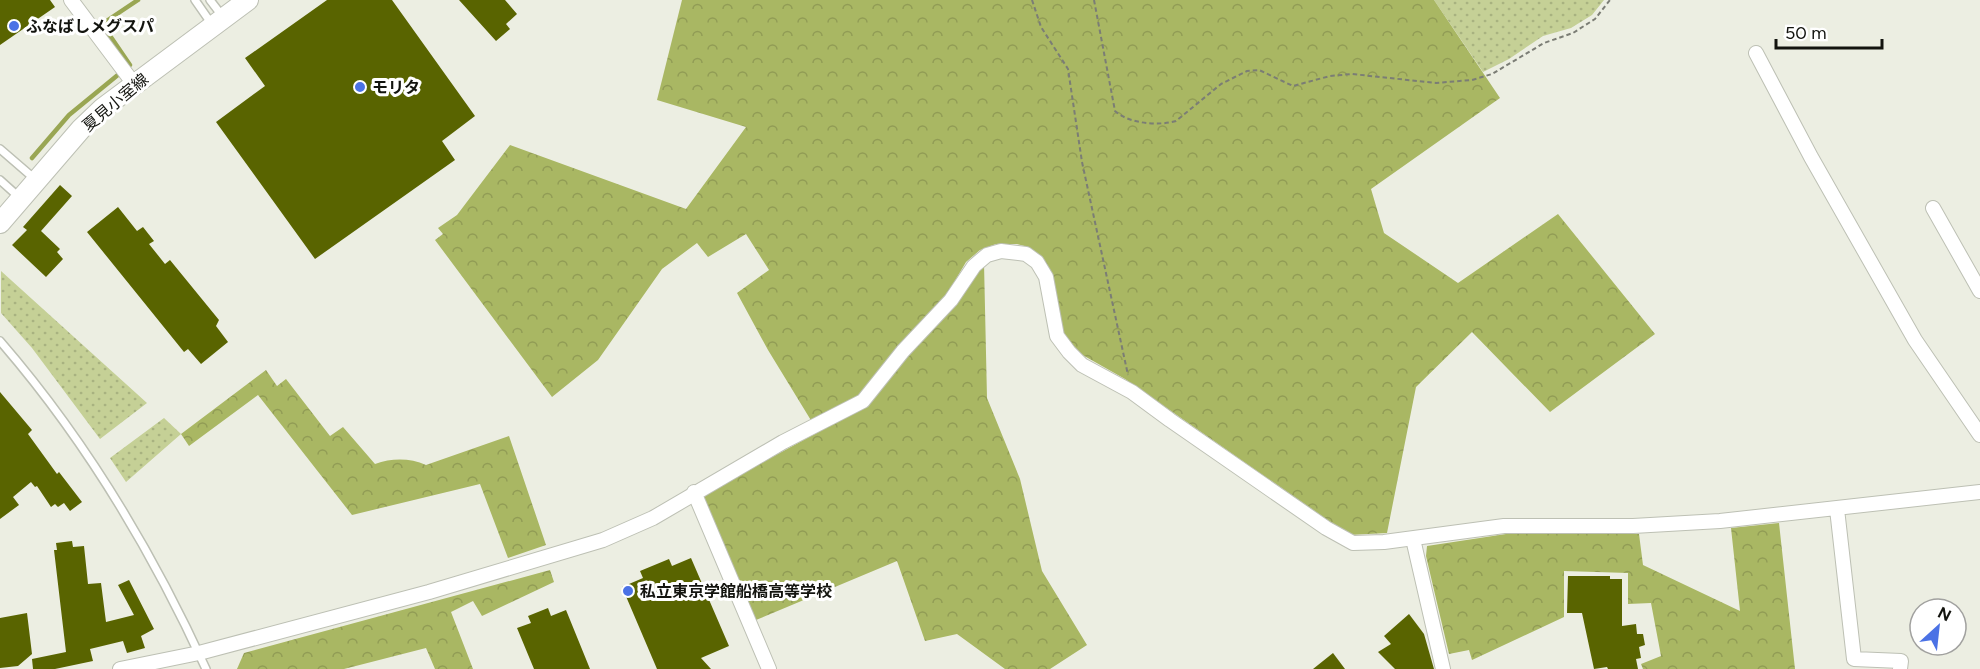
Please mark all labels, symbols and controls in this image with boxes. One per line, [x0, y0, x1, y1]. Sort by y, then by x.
scale bar [1776, 12, 1882, 50]
place label: ふなばしメグスパ [26, 17, 154, 36]
marker: ふなばしメグスパ [7, 19, 21, 33]
text: 50 m [1785, 22, 1827, 44]
street label: 夏見小室線 [79, 69, 152, 135]
place label: モリタ [372, 78, 420, 97]
marker: モリタ [353, 80, 367, 94]
place label: 私立東京学館船橋高等学校 [640, 582, 832, 601]
marker: 私立東京学館船橋高等学校 [621, 584, 635, 598]
north arrow [1908, 597, 1968, 657]
text: N [1935, 603, 1954, 625]

